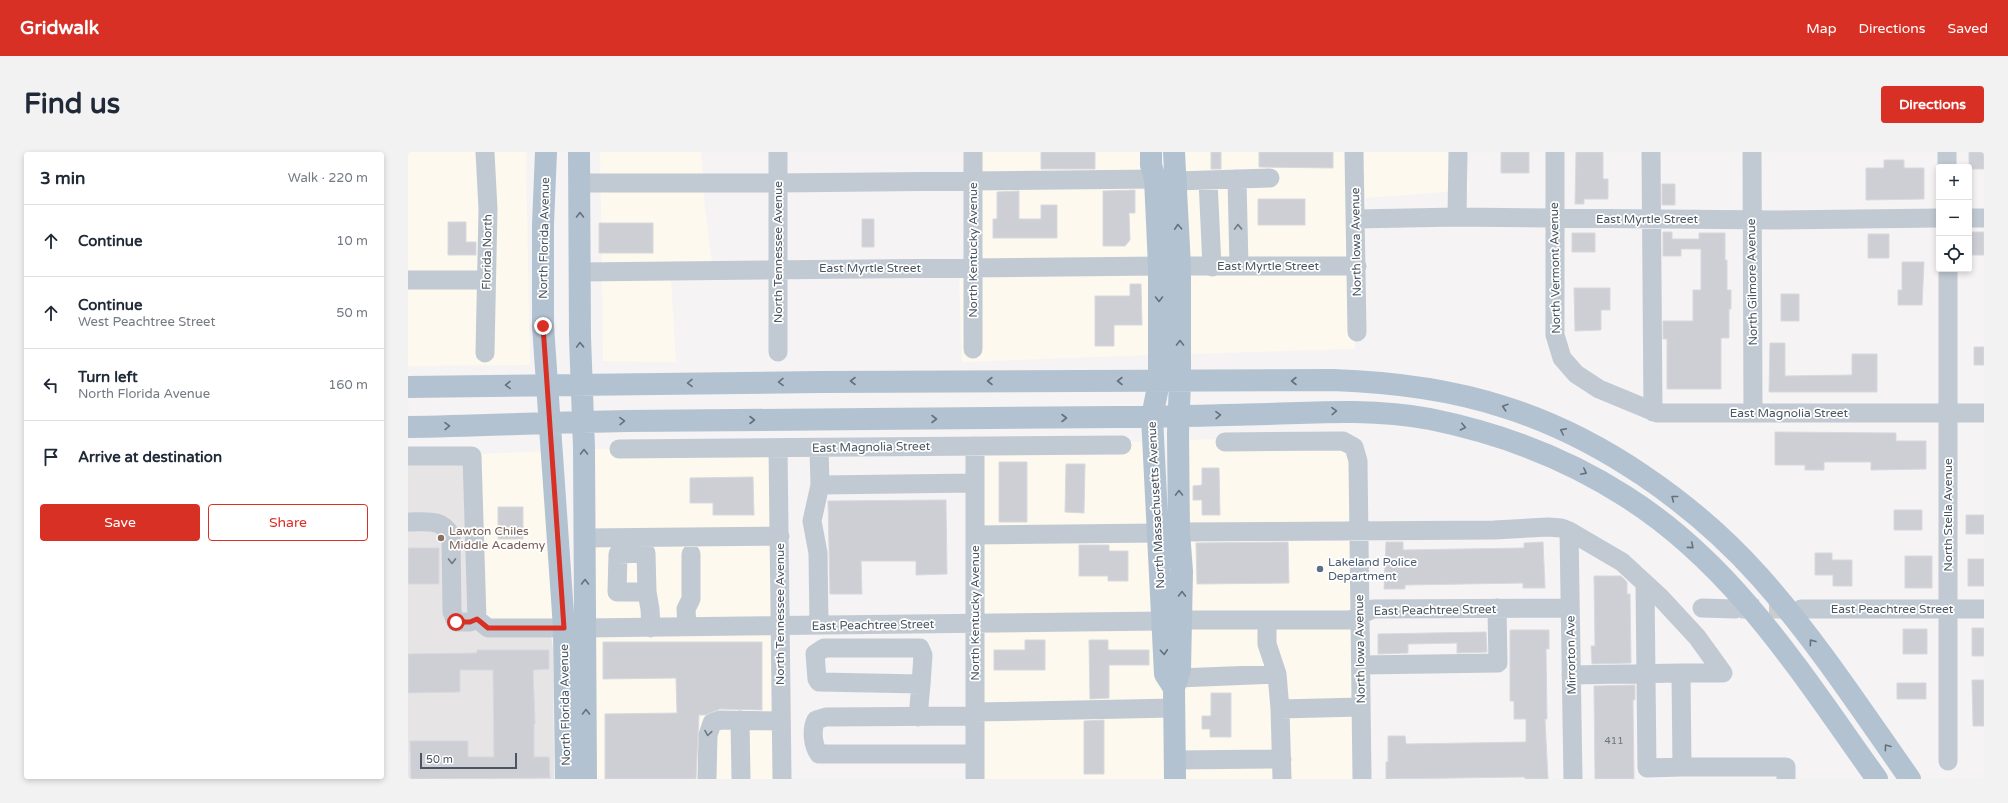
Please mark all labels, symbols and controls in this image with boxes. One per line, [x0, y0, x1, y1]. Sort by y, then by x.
text: Gridwalk [20, 17, 99, 39]
text: Map [1806, 20, 1837, 37]
text: Directions [1859, 20, 1926, 37]
text: Saved [1948, 20, 1988, 37]
button: Directions [1881, 86, 1984, 123]
text: Find us [24, 87, 120, 121]
map controls [1936, 164, 1972, 272]
button: + [1936, 164, 1972, 200]
text: 3 min [40, 168, 85, 189]
text: Walk · 220 m [288, 170, 368, 186]
street label: North Florida Avenue [536, 177, 552, 299]
street label: North Tennessee Avenue [771, 181, 785, 323]
street label: North Kentucky Avenue [966, 182, 980, 318]
street label: North Iowa Avenue [1348, 187, 1364, 297]
button: − [1936, 200, 1972, 236]
street label: North Vermont Avenue [1547, 202, 1563, 334]
one-way arrow [576, 212, 584, 218]
street label: East Myrtle Street [1596, 212, 1698, 226]
street label: Florida North [479, 214, 495, 290]
street label: North Gilmore Avenue [1744, 218, 1760, 346]
one-way arrow [1174, 224, 1183, 230]
one-way arrow [1234, 224, 1242, 230]
icon: ahead [40, 230, 62, 252]
text: Continue [78, 232, 142, 250]
text: 10 m [336, 233, 368, 249]
button: locate [1936, 236, 1972, 272]
street label: East Myrtle Street [1217, 259, 1319, 273]
street label: East Myrtle Street [819, 261, 921, 275]
text: Continue [78, 296, 142, 314]
one-way arrow [1155, 296, 1163, 302]
icon: ahead [40, 302, 62, 324]
text: 50 m [336, 305, 368, 321]
text: West Peachtree Street [78, 314, 215, 330]
route end [534, 317, 552, 335]
one-way arrow [1176, 340, 1184, 346]
one-way arrow [576, 342, 584, 348]
text: Turn left [78, 368, 138, 386]
icon: left [40, 374, 62, 396]
text: 160 m [328, 377, 368, 393]
one-way arrow [850, 377, 856, 385]
one-way arrow [987, 377, 993, 385]
one-way arrow [1117, 377, 1123, 385]
one-way arrow [1291, 377, 1297, 385]
one-way arrow [778, 378, 784, 386]
one-way arrow [687, 379, 693, 387]
one-way arrow [505, 381, 511, 389]
text: North Florida Avenue [78, 386, 210, 402]
one-way arrow [1502, 404, 1509, 412]
street label: East Magnolia Street [1730, 406, 1849, 420]
one-way arrow [1331, 407, 1337, 416]
one-way arrow [1215, 411, 1221, 419]
one-way arrow [1061, 414, 1067, 422]
one-way arrow [931, 415, 937, 423]
one-way arrow [749, 416, 755, 424]
one-way arrow [619, 417, 625, 425]
street label: North Massachusetts Avenue [1145, 421, 1167, 589]
one-way arrow [444, 422, 450, 430]
one-way arrow [1459, 422, 1466, 430]
one-way arrow [1560, 428, 1567, 436]
street label: East Magnolia Street [812, 439, 931, 455]
icon: arrive [40, 446, 62, 468]
text: Arrive at destination [78, 448, 222, 466]
one-way arrow [580, 449, 588, 455]
street label: North Stella Avenue [1941, 458, 1955, 572]
one-way arrow [1580, 468, 1587, 475]
one-way arrow [1175, 490, 1183, 496]
one-way arrow [1671, 496, 1678, 503]
button: Save [40, 504, 200, 541]
button: Share [208, 504, 368, 541]
place label: Lawton Chiles Middle Academy [449, 524, 546, 552]
marker: Lawton Chiles Middle Academy [436, 533, 446, 543]
one-way arrow [1686, 541, 1693, 548]
street label: North Tennessee Avenue [773, 543, 787, 685]
street label: North Kentucky Avenue [968, 545, 982, 681]
place label: Lakeland Police Department [1328, 555, 1417, 583]
one-way arrow [448, 558, 456, 564]
marker: Lakeland Police Department [1315, 564, 1325, 574]
one-way arrow [581, 579, 589, 585]
one-way arrow [1178, 591, 1186, 597]
street label: North Iowa Avenue [1352, 594, 1368, 704]
street label: East Peachtree Street [1374, 602, 1497, 618]
street label: East Peachtree Street [1831, 602, 1954, 616]
route start [447, 613, 465, 631]
street label: Mirrorton Ave [1563, 615, 1579, 695]
street label: East Peachtree Street [812, 617, 935, 633]
one-way arrow [1809, 639, 1816, 646]
street label: North Florida Avenue [557, 644, 573, 766]
one-way arrow [1159, 649, 1168, 655]
one-way arrow [582, 709, 590, 715]
one-way arrow [705, 730, 713, 736]
house number: 411 [1605, 735, 1623, 747]
one-way arrow [1885, 745, 1892, 752]
scale bar [420, 751, 517, 770]
text: 50 m [426, 753, 453, 766]

